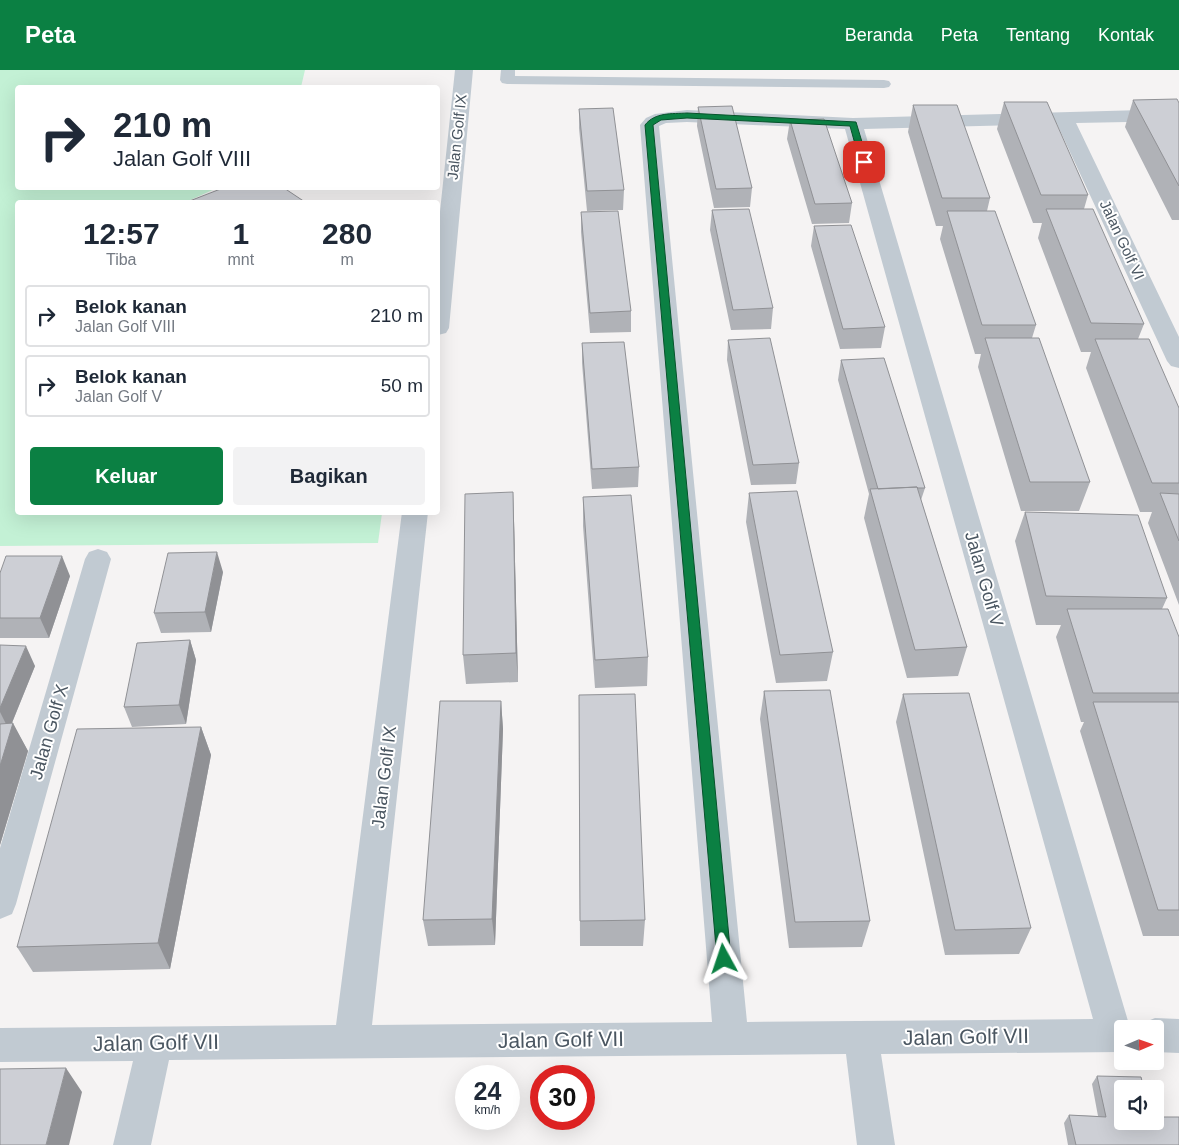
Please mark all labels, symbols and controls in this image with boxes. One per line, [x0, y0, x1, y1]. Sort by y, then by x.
text: Peta [25, 21, 76, 48]
text: Beranda [845, 25, 913, 45]
text: Peta [941, 25, 978, 45]
text: Tentang [1006, 25, 1070, 45]
text: Kontak [1098, 25, 1154, 45]
street label: Jalan Golf IX [444, 93, 469, 181]
icon: right [30, 105, 95, 170]
text: 210 m [113, 105, 212, 144]
pin [843, 141, 885, 183]
text: Jalan Golf VIII [113, 146, 251, 171]
icon: arrive [850, 148, 878, 176]
street label: Jalan Golf VI [1097, 197, 1148, 282]
text: 12:57 [83, 217, 160, 250]
text: 1 [232, 217, 249, 250]
text: 280 [322, 217, 372, 250]
text: Tiba [106, 251, 137, 268]
text: mnt [227, 251, 254, 268]
text: m [340, 251, 354, 268]
text: Belok kanan [75, 296, 187, 317]
icon: right [32, 302, 60, 330]
text: 210 m [370, 305, 423, 326]
text: Jalan Golf VIII [75, 318, 176, 335]
text: Belok kanan [75, 366, 187, 387]
icon: right [32, 372, 60, 400]
text: 50 m [381, 375, 423, 396]
text: Jalan Golf V [75, 388, 162, 405]
button: Keluar [30, 447, 223, 505]
button: Bagikan [233, 447, 425, 505]
street label: Jalan Golf V [961, 529, 1007, 629]
street label: Jalan Golf X [26, 682, 72, 782]
street label: Jalan Golf IX [368, 725, 400, 829]
position arrow [697, 932, 749, 984]
north arrow [1114, 1020, 1164, 1070]
map controls [1114, 1020, 1164, 1130]
street label: Jalan Golf VII [903, 1024, 1029, 1049]
street label: Jalan Golf VII [498, 1027, 624, 1052]
street label: Jalan Golf VII [93, 1030, 219, 1055]
speed limit sign: 30 [530, 1065, 595, 1130]
text: 24 [474, 1077, 501, 1105]
button: sound [1114, 1080, 1164, 1130]
text: km/h [474, 1103, 501, 1117]

